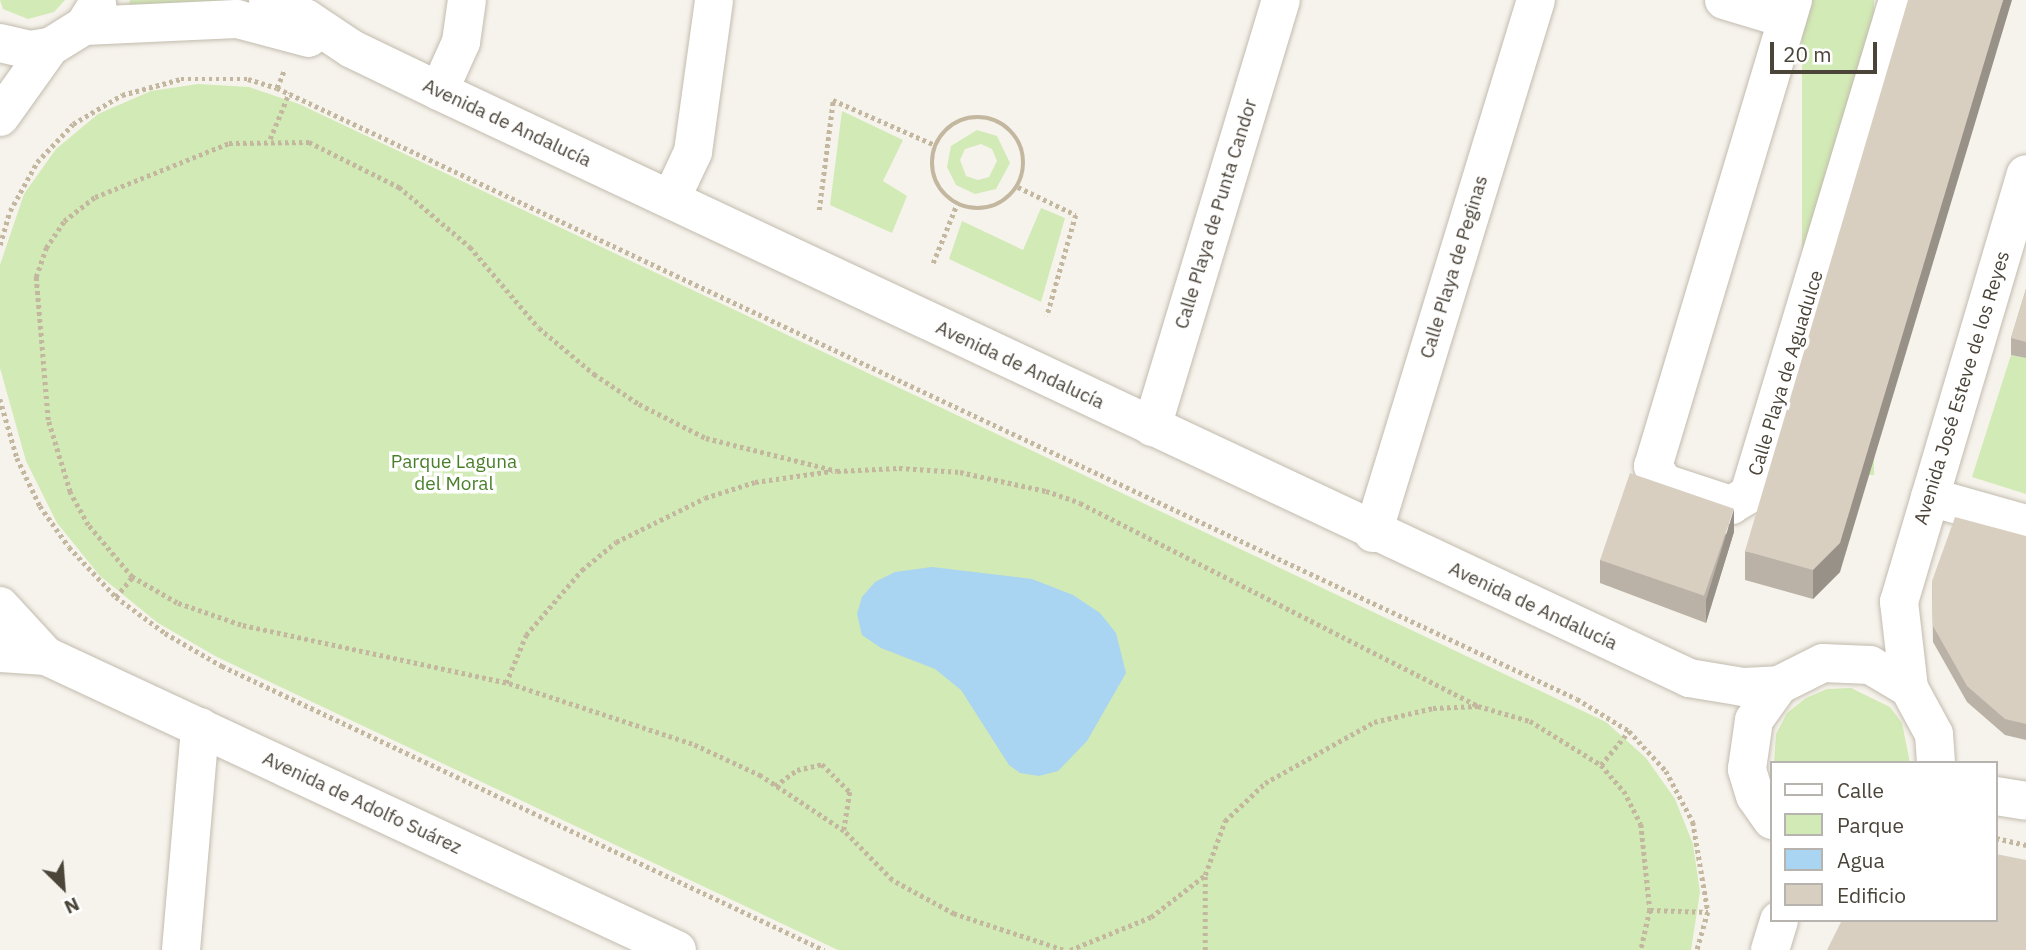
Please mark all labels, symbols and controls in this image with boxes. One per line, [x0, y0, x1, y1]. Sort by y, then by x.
scale bar [1774, 28, 1881, 72]
text: 20 m [1783, 40, 1832, 68]
street label: Avenida de Andalucía [419, 74, 595, 172]
street label: Calle Playa de Punta Candor [1170, 96, 1262, 332]
street label: Calle Playa de Peginas [1415, 173, 1493, 361]
street label: Avenida José Esteve de los Reyes [1909, 248, 2015, 528]
street label: Calle Playa de Aguadulce [1744, 268, 1828, 478]
street label: Avenida de Andalucía [932, 316, 1108, 414]
park label: Parque Laguna del Moral [391, 451, 517, 495]
street label: Avenida de Andalucía [1445, 557, 1621, 655]
street label: Avenida de Adolfo Suárez [259, 747, 465, 859]
legend [1770, 761, 1998, 922]
text: Calle [1837, 776, 1884, 804]
text: Parque [1837, 811, 1904, 839]
text: Agua [1837, 846, 1885, 874]
north arrow [28, 852, 98, 922]
text: Edificio [1837, 881, 1906, 909]
text: N [61, 892, 83, 920]

